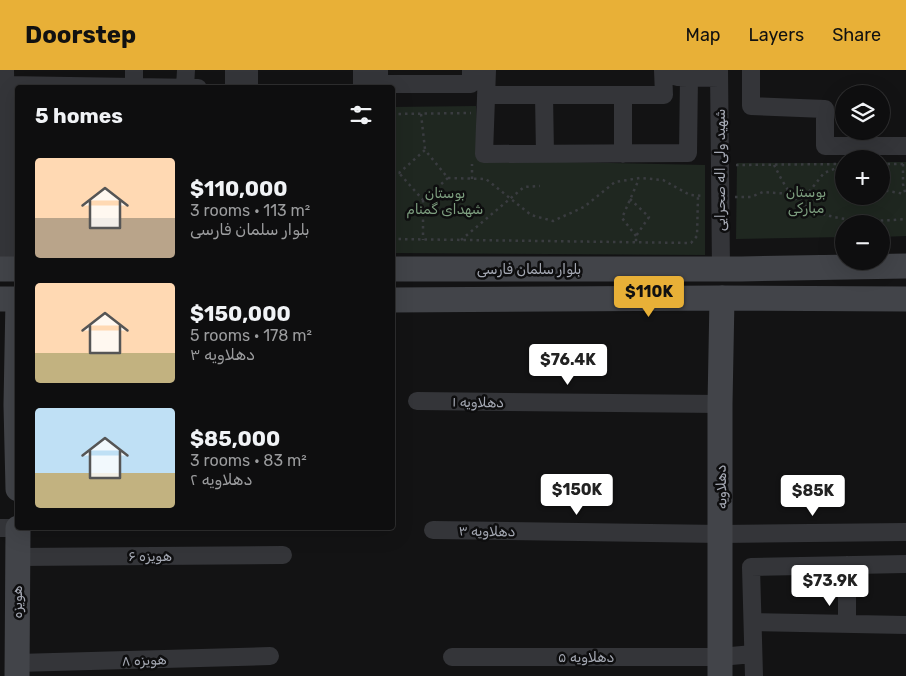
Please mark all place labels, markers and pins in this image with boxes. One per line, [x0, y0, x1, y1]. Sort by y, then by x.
pin: $110K [614, 276, 684, 318]
pin: $76.4K [527, 344, 609, 386]
pin: $150K [542, 474, 612, 516]
pin: $85K [783, 474, 843, 517]
pin: $73.9K [789, 564, 871, 607]

